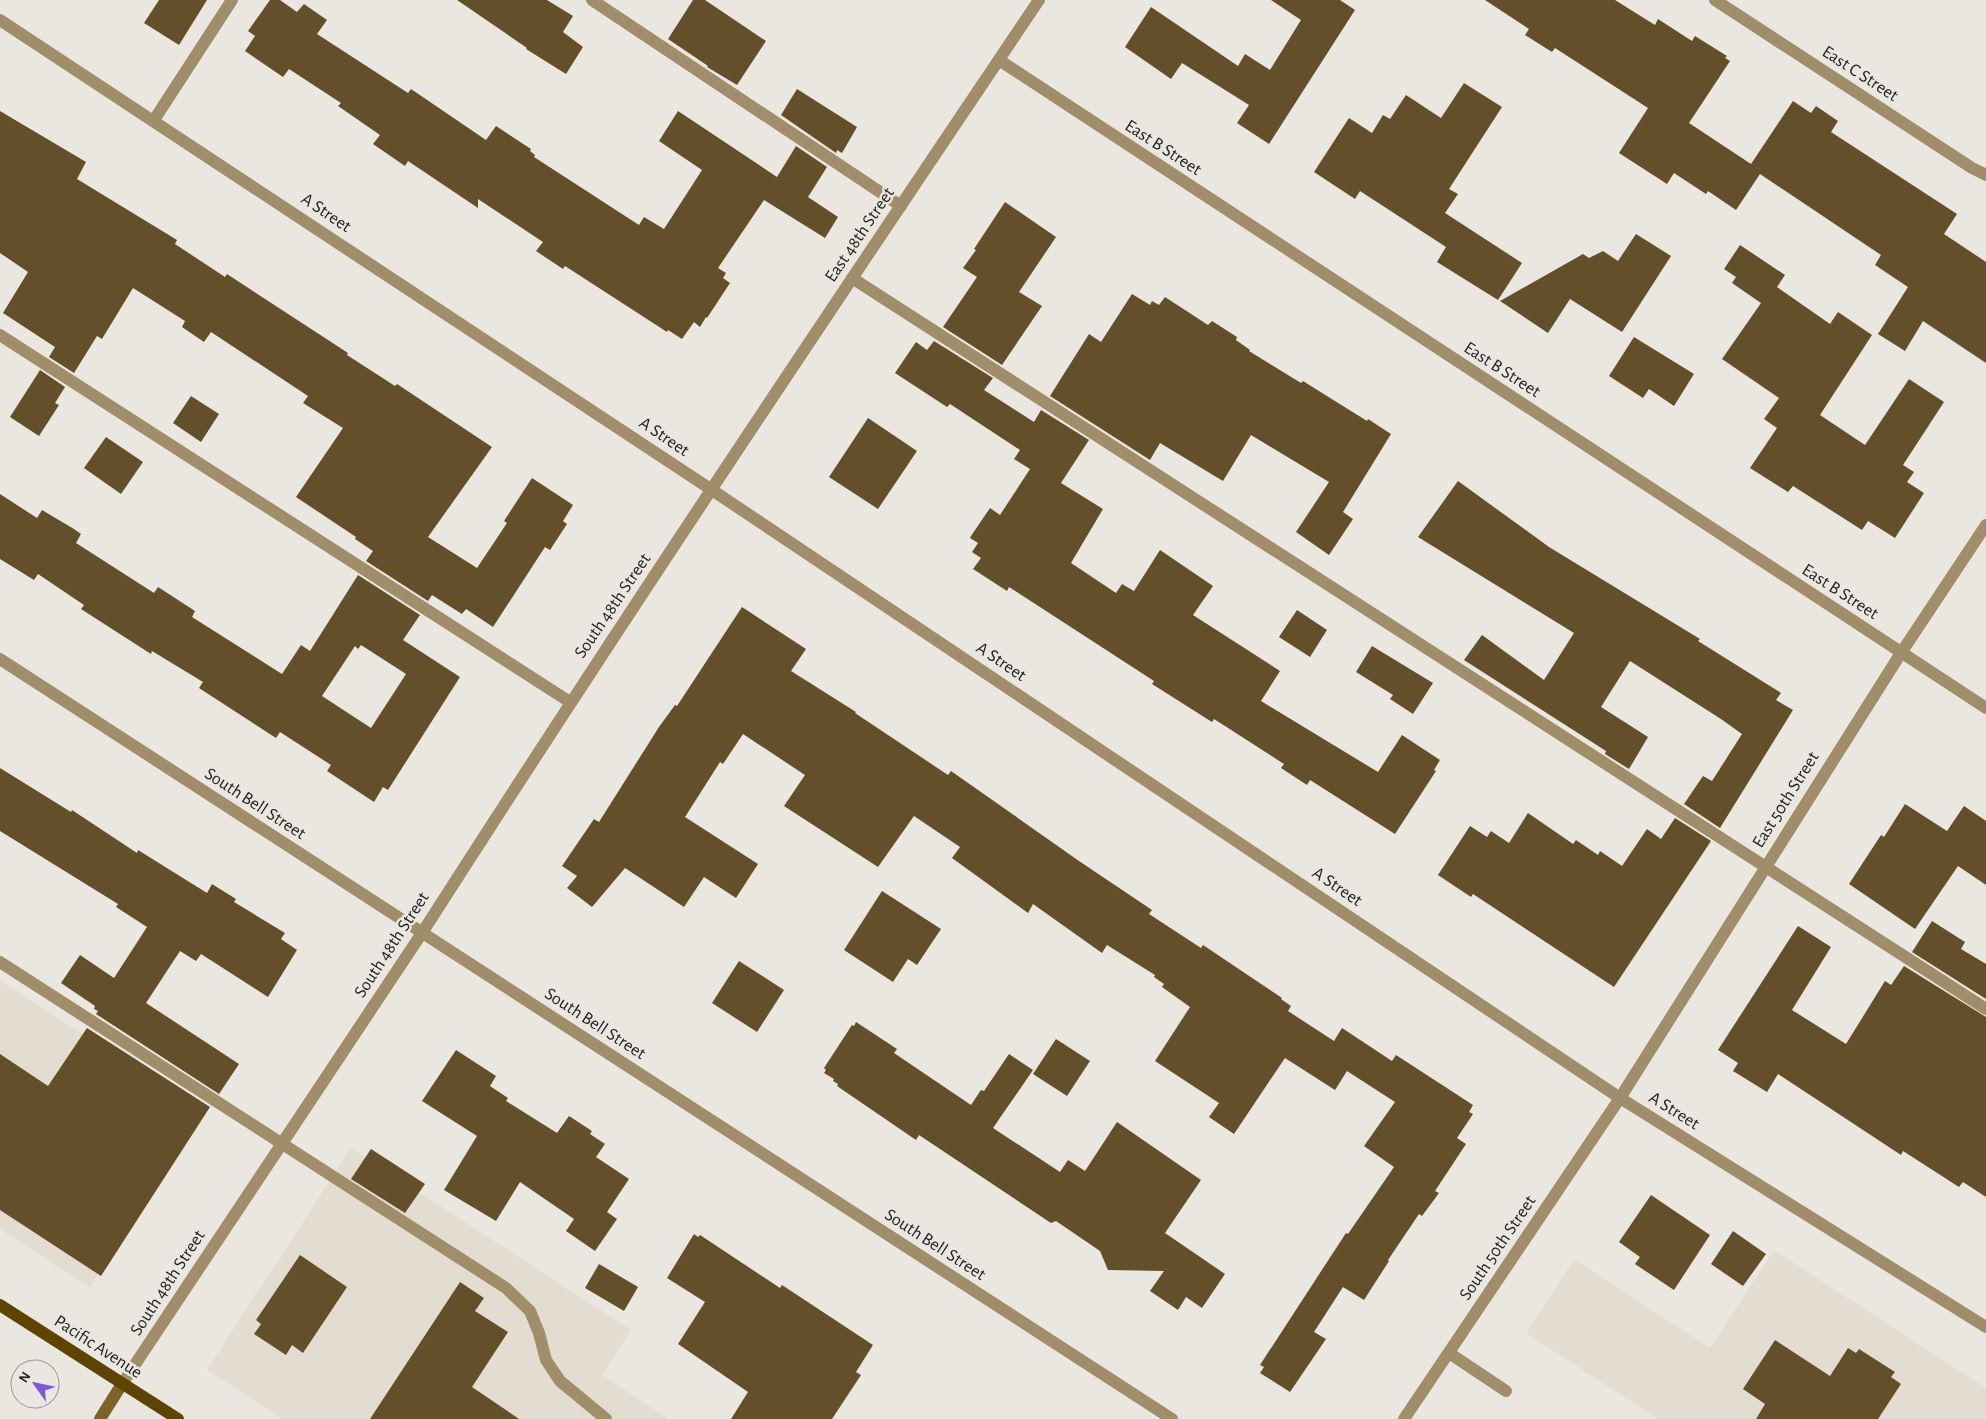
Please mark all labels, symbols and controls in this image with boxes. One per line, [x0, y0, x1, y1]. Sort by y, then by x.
street label: East C Street [1819, 43, 1901, 105]
street label: East B Street [1122, 117, 1205, 179]
street label: East 48th Street [822, 184, 898, 285]
street label: A Street [298, 190, 354, 236]
street label: East B Street [1461, 339, 1544, 401]
street label: A Street [636, 414, 692, 460]
street label: South 48th Street [571, 550, 655, 662]
street label: East B Street [1799, 561, 1882, 623]
street label: A Street [973, 639, 1029, 685]
street label: East 50th Street [1749, 749, 1823, 851]
street label: South Bell Street [201, 765, 309, 843]
street label: A Street [1309, 864, 1365, 910]
street label: South 48th Street [351, 889, 433, 1001]
street label: South Bell Street [541, 985, 649, 1063]
street label: A Street [1646, 1089, 1703, 1134]
street label: South 50th Street [1457, 1192, 1540, 1303]
street label: South Bell Street [881, 1206, 989, 1284]
street label: South 48th Street [127, 1227, 209, 1339]
street label: Pacific Avenue [51, 1312, 145, 1382]
north arrow [10, 1359, 60, 1409]
text: N [16, 1370, 33, 1385]

